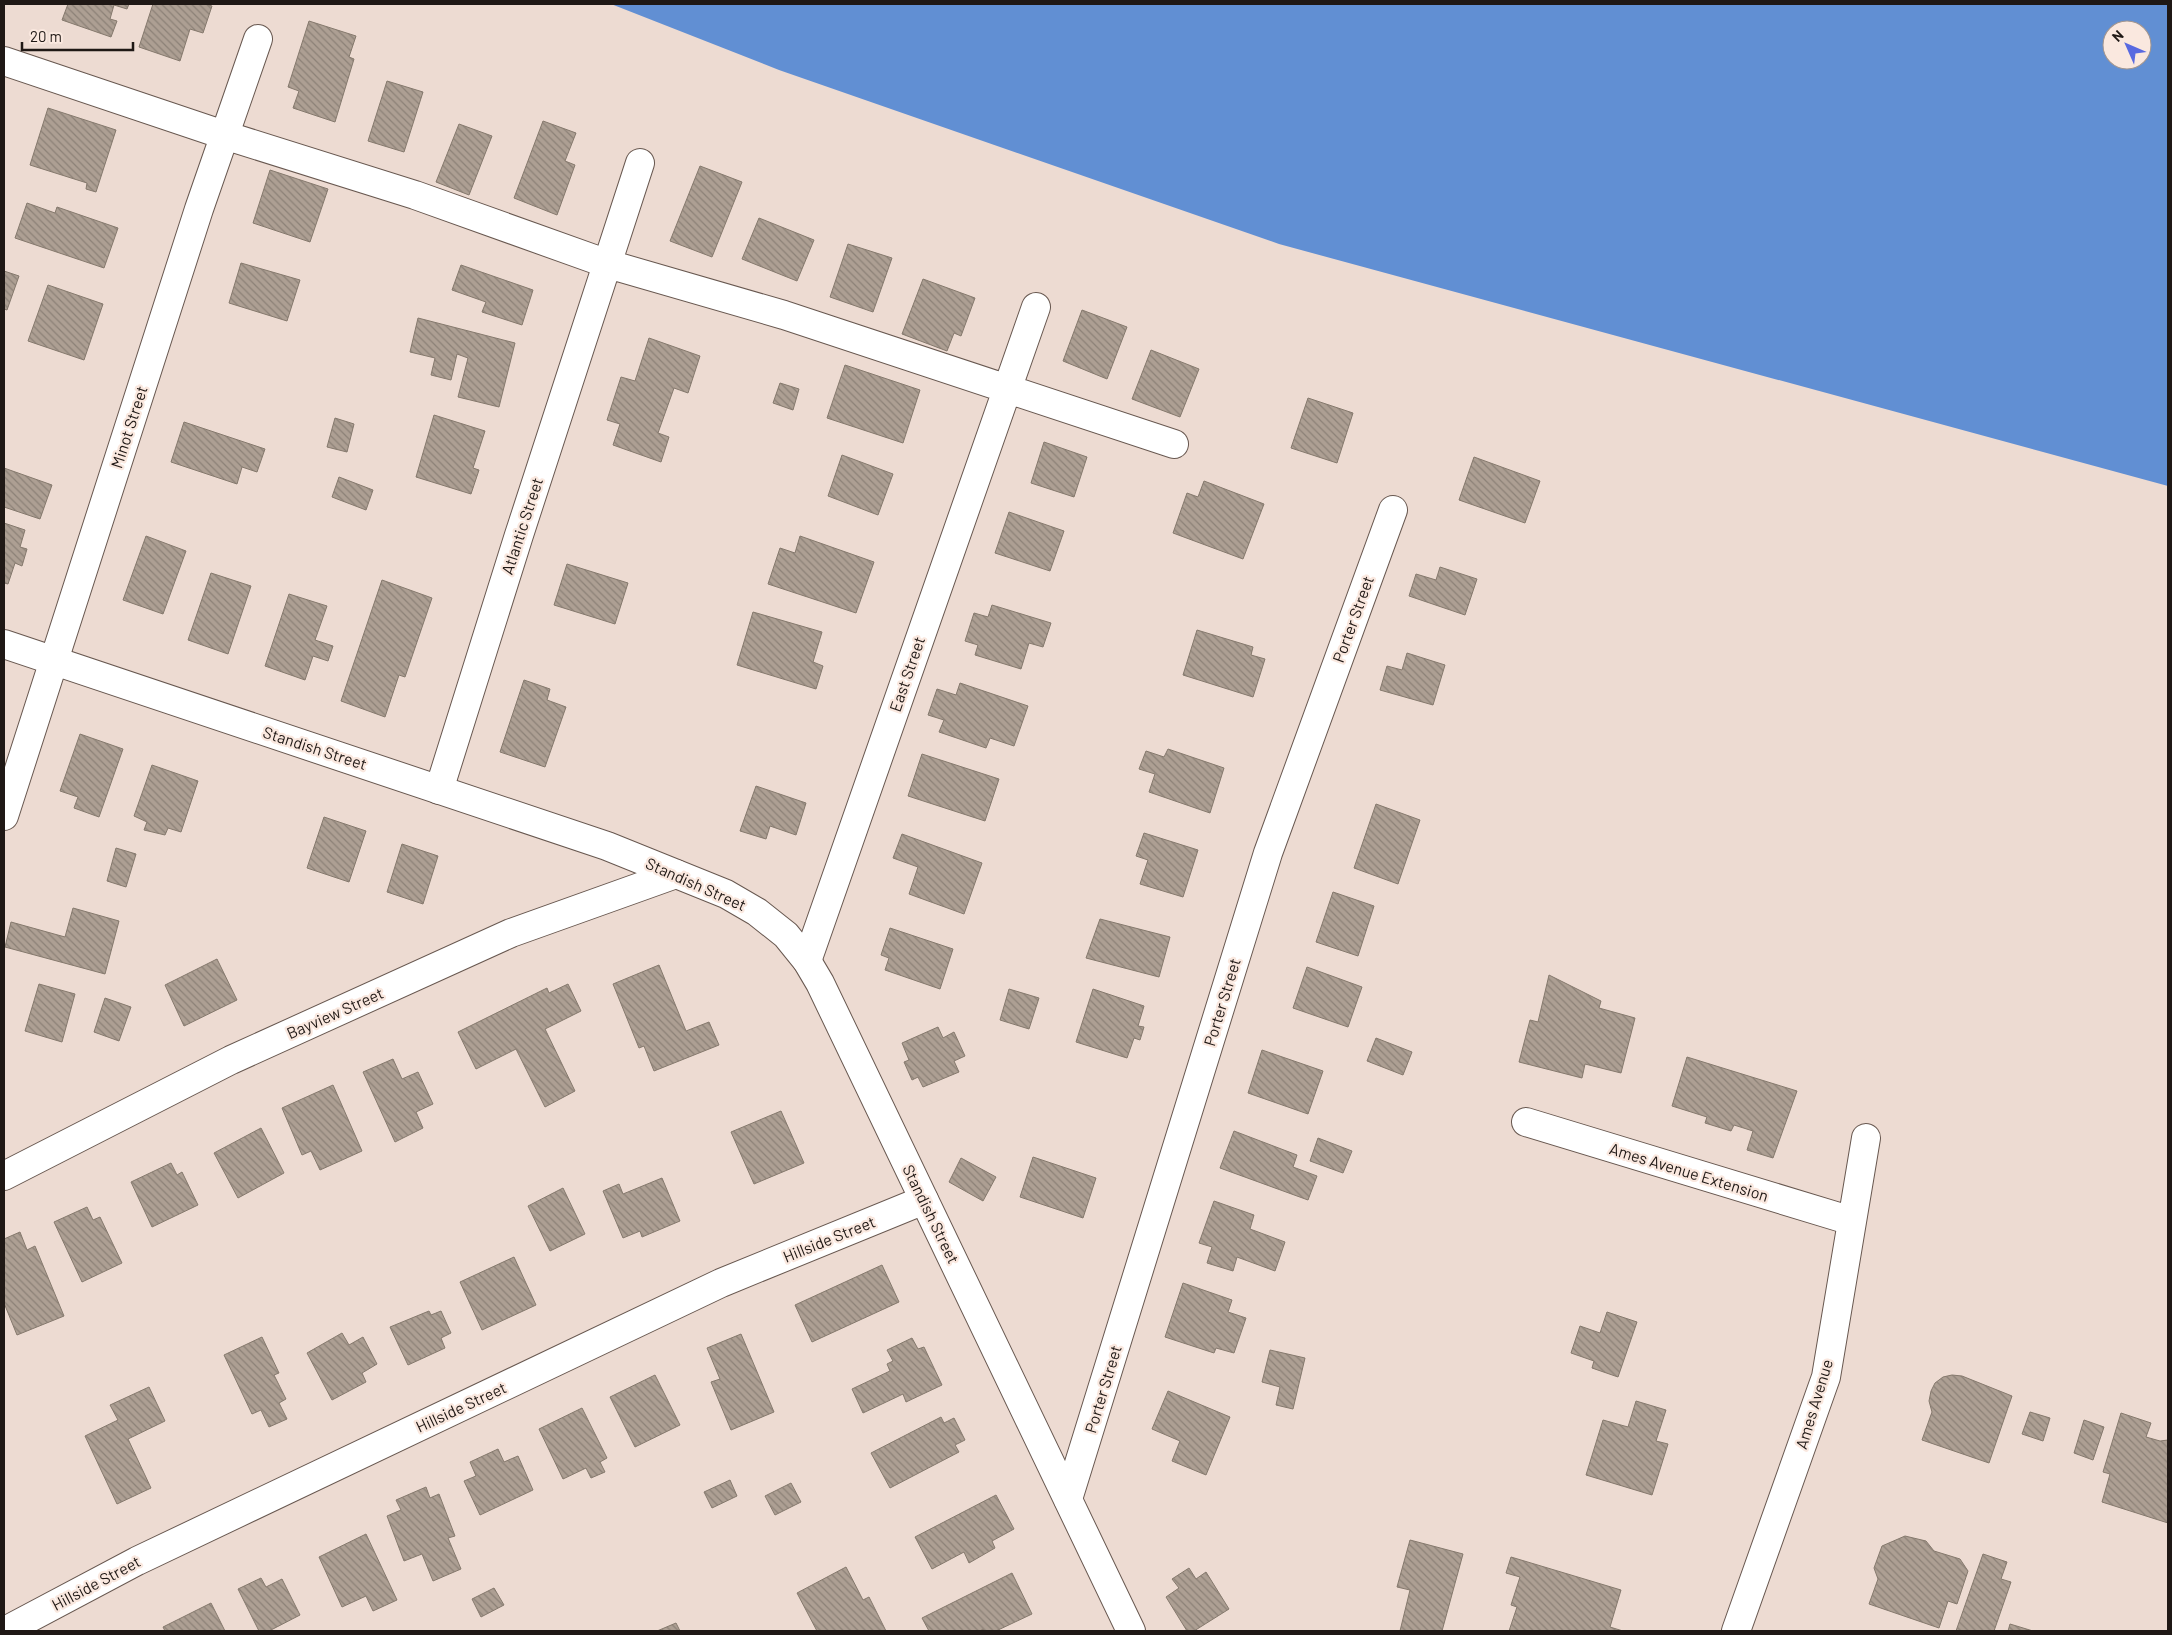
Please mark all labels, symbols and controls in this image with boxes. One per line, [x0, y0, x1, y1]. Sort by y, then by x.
scale bar [22, 20, 134, 52]
north arrow [2102, 20, 2152, 70]
text: N [2108, 26, 2127, 45]
text: 20 m [30, 27, 62, 45]
street label: Minot Street [106, 383, 151, 470]
street label: Atlantic Street [497, 475, 546, 577]
street label: Porter Street [1328, 573, 1377, 665]
street label: East Street [885, 634, 928, 714]
street label: Standish Street [261, 722, 369, 773]
street label: Standish Street [643, 853, 749, 914]
street label: Porter Street [1199, 956, 1244, 1048]
street label: Bayview Street [284, 983, 386, 1042]
street label: Ames Avenue Extension [1607, 1138, 1771, 1205]
street label: Standish Street [899, 1161, 964, 1266]
street label: Hillside Street [780, 1211, 878, 1266]
street label: Porter Street [1080, 1343, 1125, 1435]
street label: Ames Avenue [1791, 1357, 1836, 1451]
street label: Hillside Street [412, 1377, 509, 1436]
street label: Hillside Street [48, 1551, 143, 1614]

